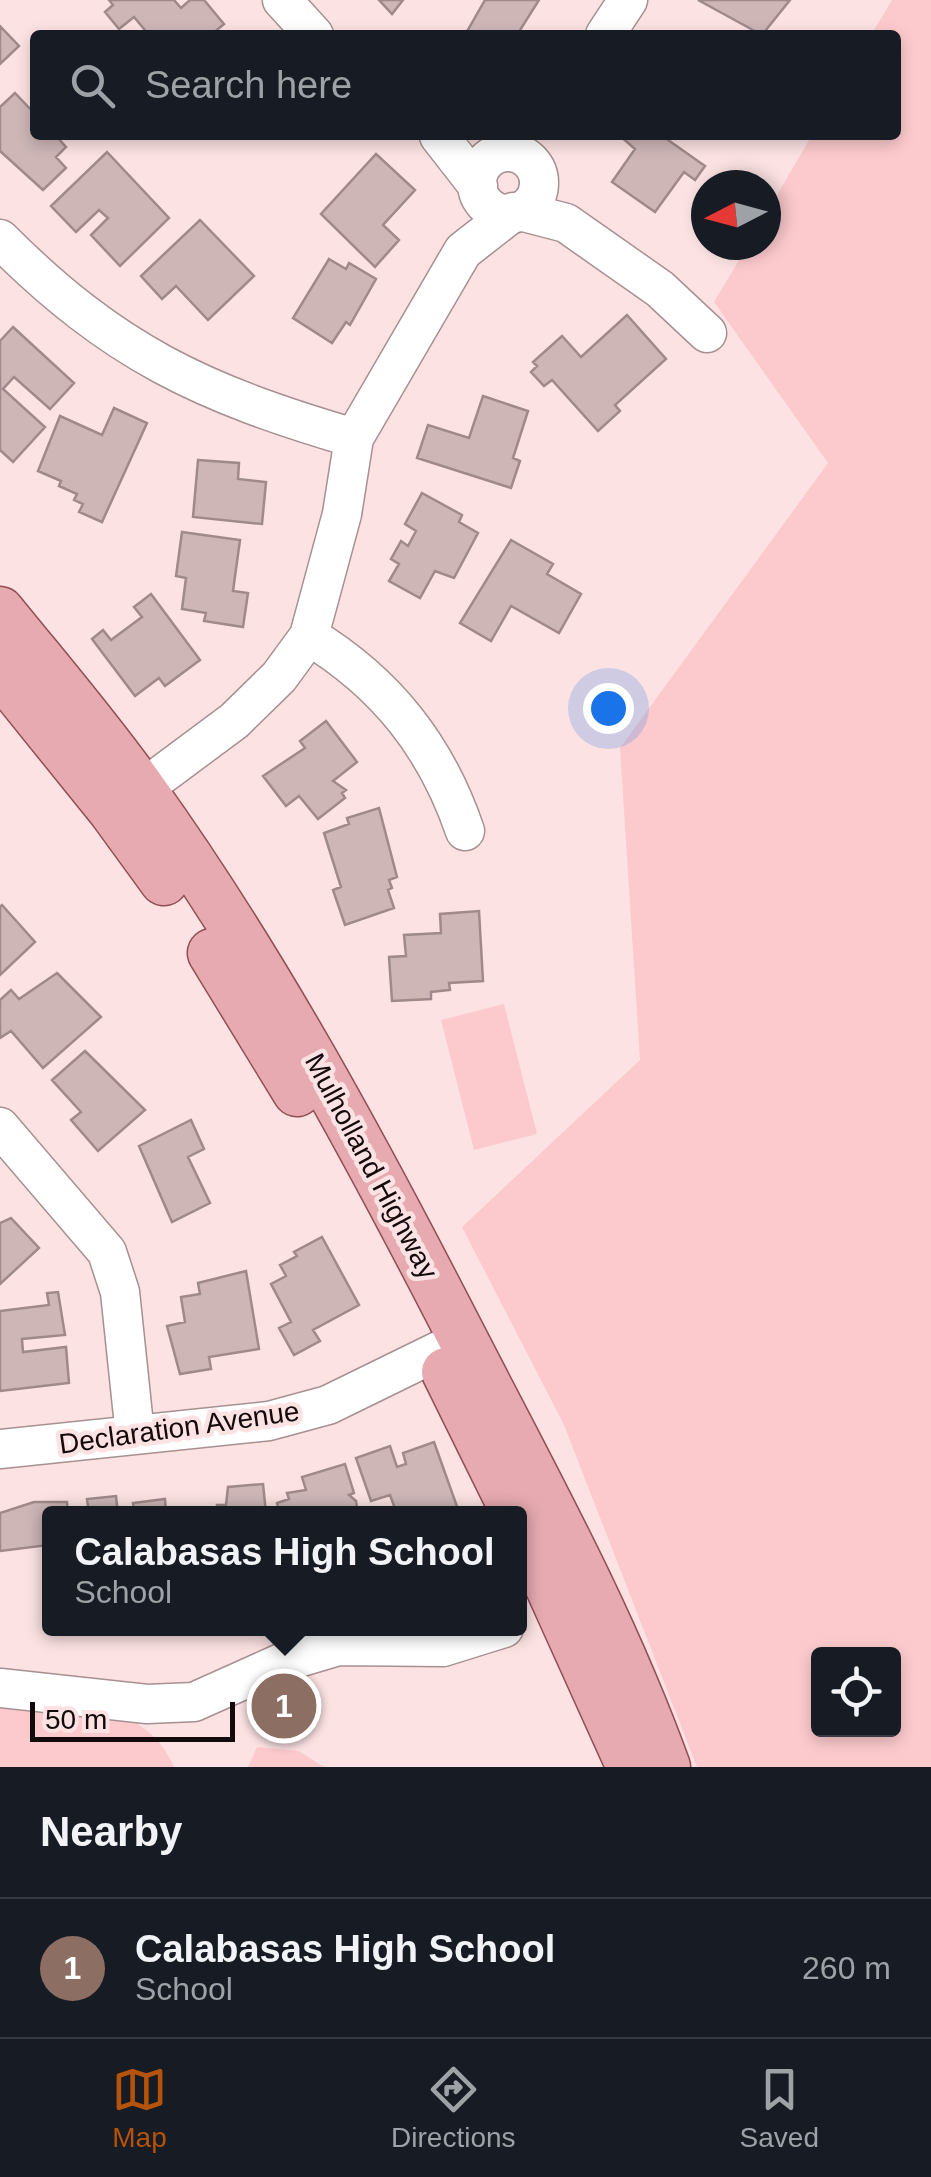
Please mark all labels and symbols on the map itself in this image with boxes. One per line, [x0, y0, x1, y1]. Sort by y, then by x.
north arrow [691, 170, 781, 260]
your location [583, 683, 634, 734]
street label: Mulholland Highway [299, 1048, 444, 1284]
street label: Declaration Avenue [57, 1395, 301, 1460]
pin: 1 [252, 1668, 316, 1744]
scale bar [30, 1697, 235, 1742]

